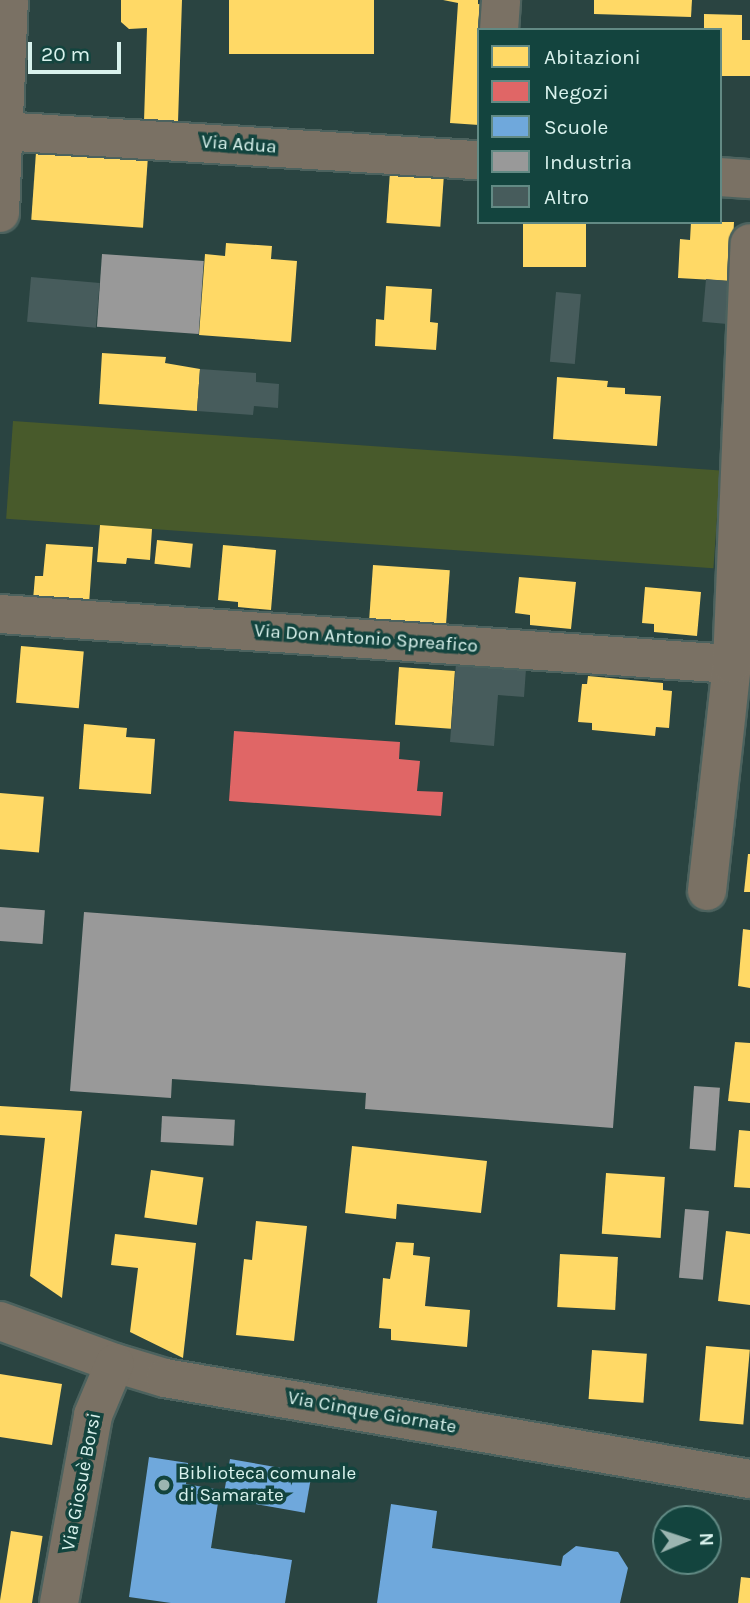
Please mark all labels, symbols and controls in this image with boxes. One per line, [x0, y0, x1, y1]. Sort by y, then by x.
scale bar [32, 28, 124, 72]
legend [477, 28, 722, 224]
text: 20 m [41, 42, 90, 66]
text: Abitazioni [544, 45, 641, 69]
text: Negozi [544, 80, 609, 104]
text: Scuole [544, 115, 608, 139]
street label: Via Adua [201, 131, 277, 159]
text: Industria [544, 150, 632, 174]
text: Altro [544, 185, 589, 209]
street label: Via Don Antonio Spreafico [253, 620, 479, 658]
street label: Via Cinque Giornate [286, 1387, 458, 1439]
street label: Via Giosuè Borsi [57, 1411, 107, 1553]
place label: Biblioteca comunale di Samarate [178, 1463, 356, 1507]
marker: Biblioteca comunale di Samarate [156, 1477, 172, 1493]
north arrow [652, 1505, 722, 1575]
text: N [695, 1532, 717, 1547]

